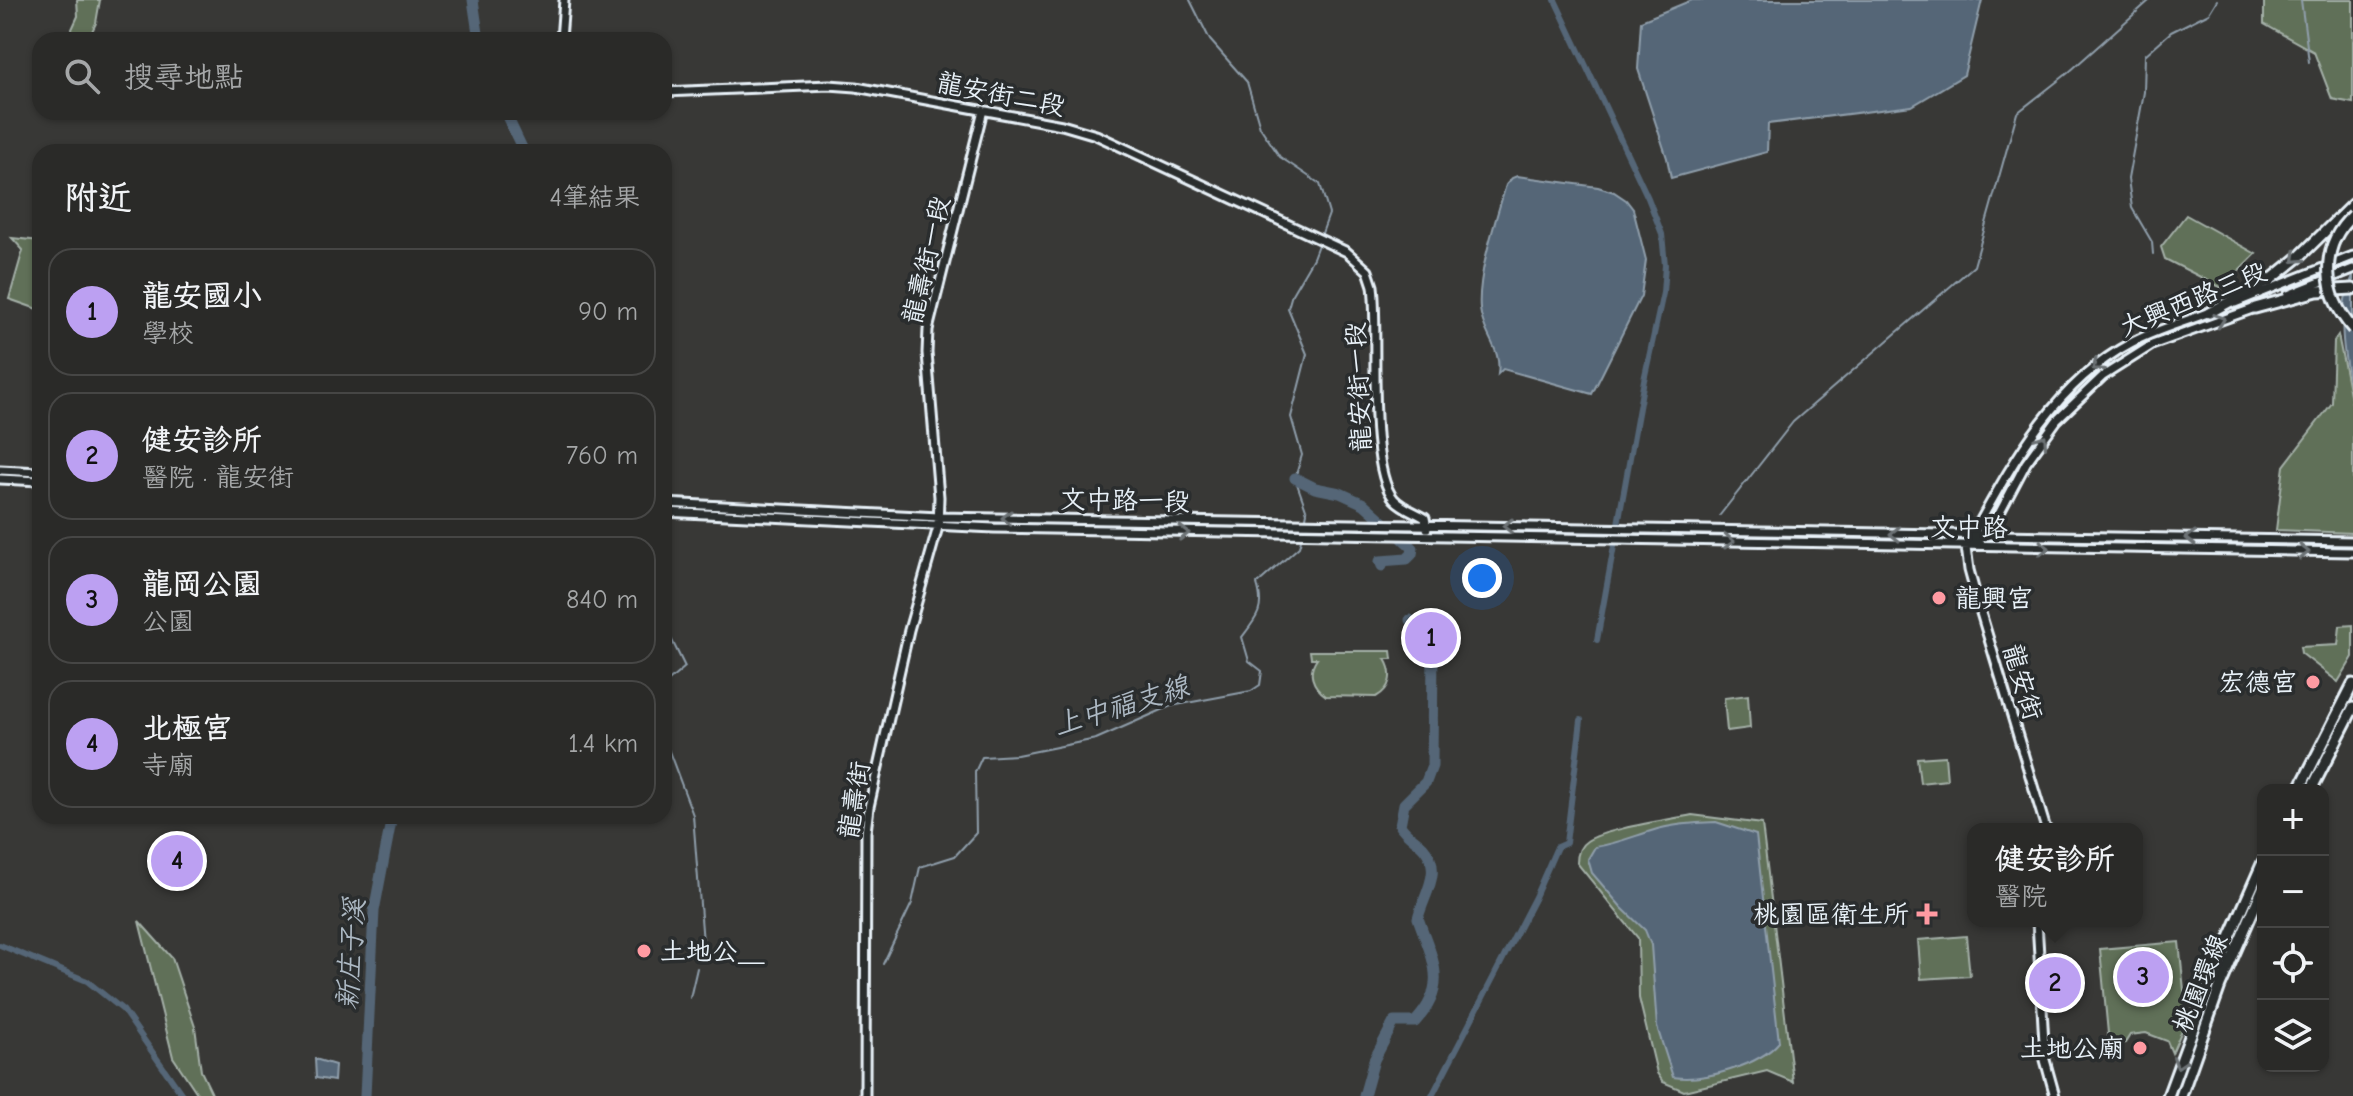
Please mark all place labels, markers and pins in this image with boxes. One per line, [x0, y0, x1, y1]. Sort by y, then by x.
place label: 龍興宮 [1955, 584, 2033, 614]
marker: 龍興宮 [1930, 589, 1948, 607]
pin: 1 [1405, 608, 1457, 668]
place label: 宏德宮 [2219, 668, 2297, 698]
marker: 宏德宮 [2304, 673, 2322, 691]
pin: 4 [151, 831, 203, 891]
place label: 桃園區衛生所 [1753, 900, 1909, 930]
marker: 桃園區衛生所 [1916, 903, 1938, 925]
place label: 土地公＿ [660, 937, 765, 967]
marker: 土地公＿ [635, 942, 653, 960]
pin: 3 [2117, 947, 2169, 1007]
pin: 2 [2029, 953, 2081, 1013]
place label: 土地公廟 [2020, 1034, 2124, 1064]
marker: 土地公廟 [2131, 1039, 2149, 1057]

